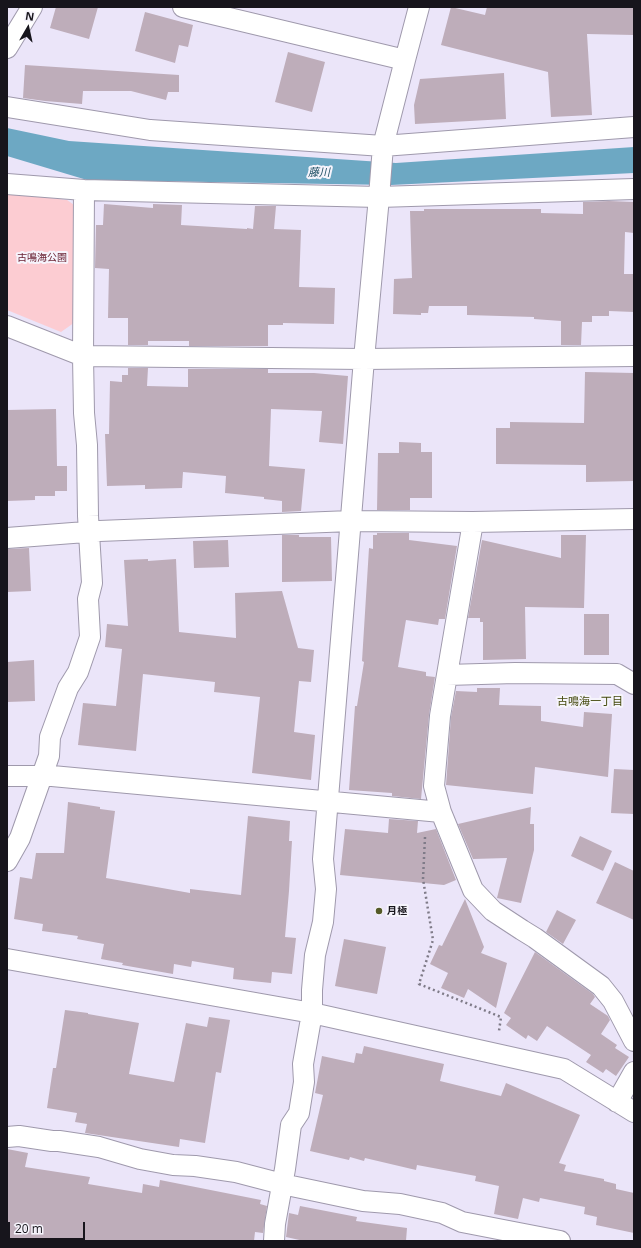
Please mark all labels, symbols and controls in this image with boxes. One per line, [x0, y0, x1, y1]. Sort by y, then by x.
north arrow [8, 8, 48, 48]
text: N [24, 8, 36, 24]
water label: 藤川 [308, 166, 330, 180]
park label: 古鳴海公園 [17, 252, 67, 264]
district label: 古鳴海一丁目 [557, 695, 623, 709]
place label: 月極 [387, 905, 407, 917]
marker: 月極 [374, 906, 384, 916]
scale bar [10, 1214, 87, 1240]
text: 20 m [15, 1220, 43, 1237]

